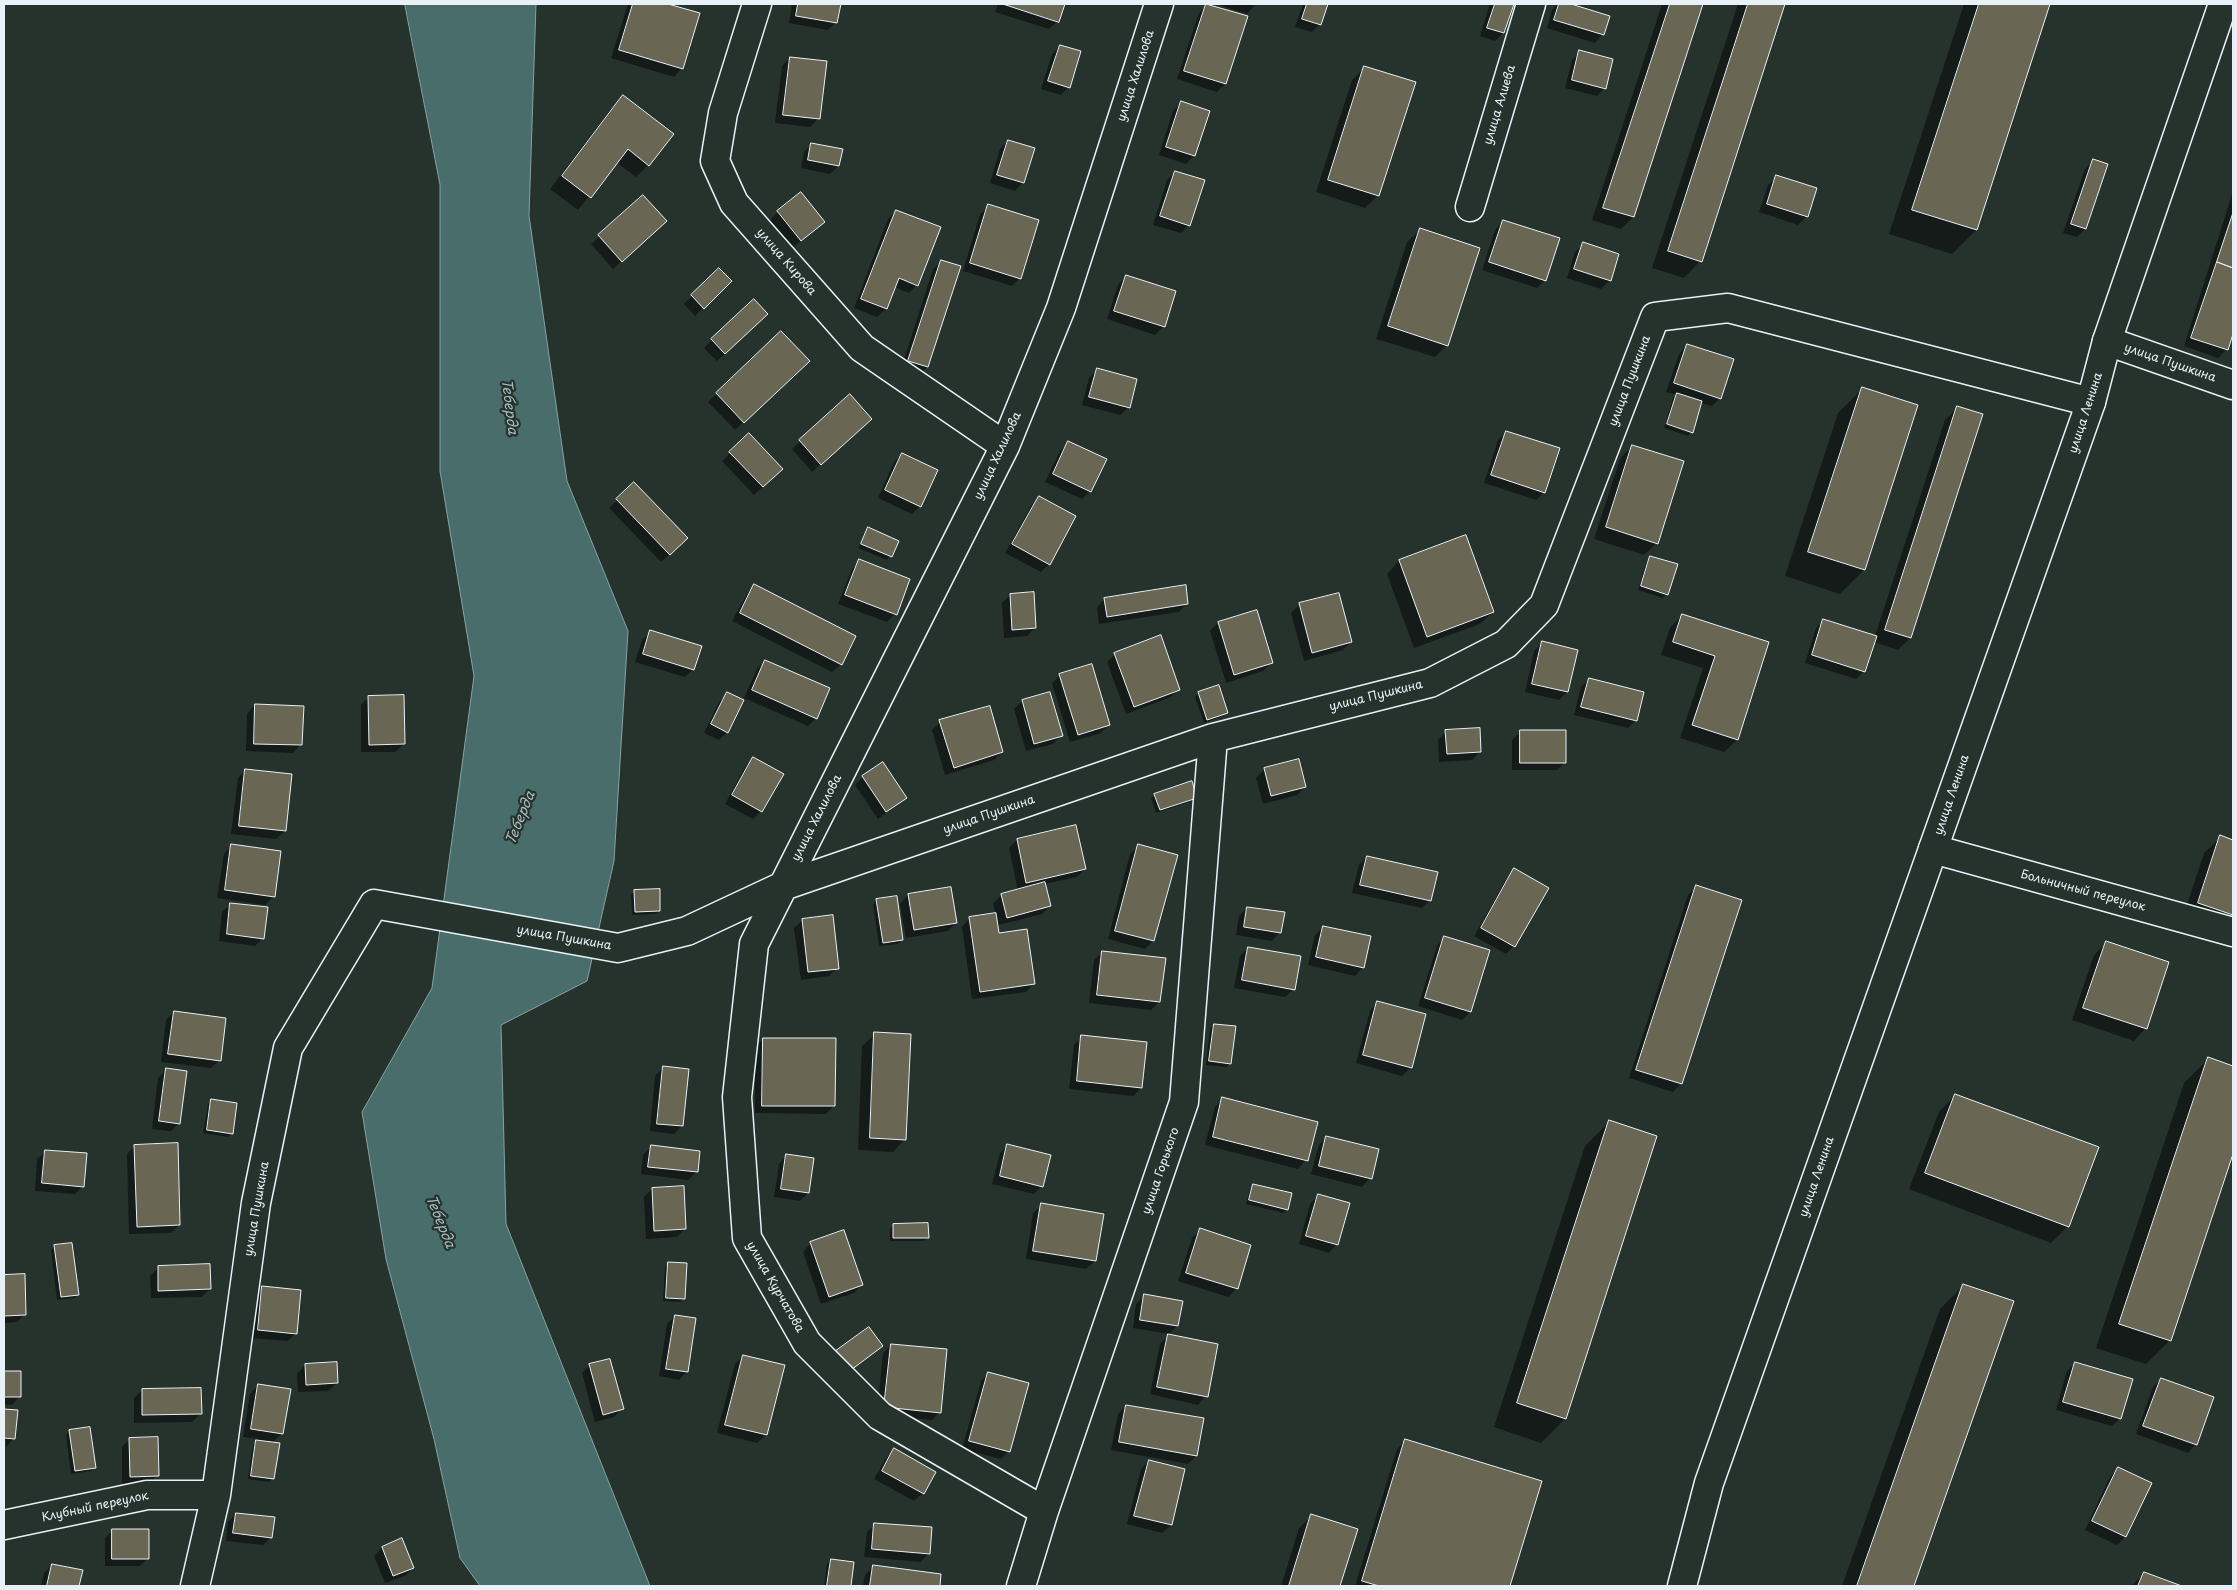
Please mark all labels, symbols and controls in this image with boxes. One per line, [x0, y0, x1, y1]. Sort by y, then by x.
street label: улица Халилова [1114, 28, 1158, 124]
street label: улица Алиева [1481, 63, 1519, 147]
street label: улица Кирова [753, 226, 819, 298]
street label: улица Пушкина [1606, 334, 1654, 428]
street label: улица Пушкина [2122, 341, 2218, 385]
street label: улица Ленина [2066, 371, 2106, 455]
water label: Теберда [497, 378, 521, 436]
street label: улица Халилова [971, 410, 1025, 502]
street label: улица Пушкина [1328, 677, 1424, 715]
street label: улица Ленина [1932, 753, 1972, 837]
street label: улица Халилова [789, 772, 845, 864]
water label: Теберда [503, 789, 539, 847]
street label: улица Пушкина [941, 793, 1037, 837]
street label: Больничный переулок [2019, 867, 2147, 915]
street label: улица Пушкина [515, 923, 613, 953]
street label: улица Горького [1139, 1126, 1183, 1216]
street label: улица Ленина [1797, 1135, 1837, 1219]
street label: улица Пушкина [242, 1160, 272, 1258]
water label: Теберда [422, 1193, 458, 1251]
street label: улица Курчатова [743, 1239, 807, 1335]
street label: Клубный переулок [40, 1489, 150, 1525]

